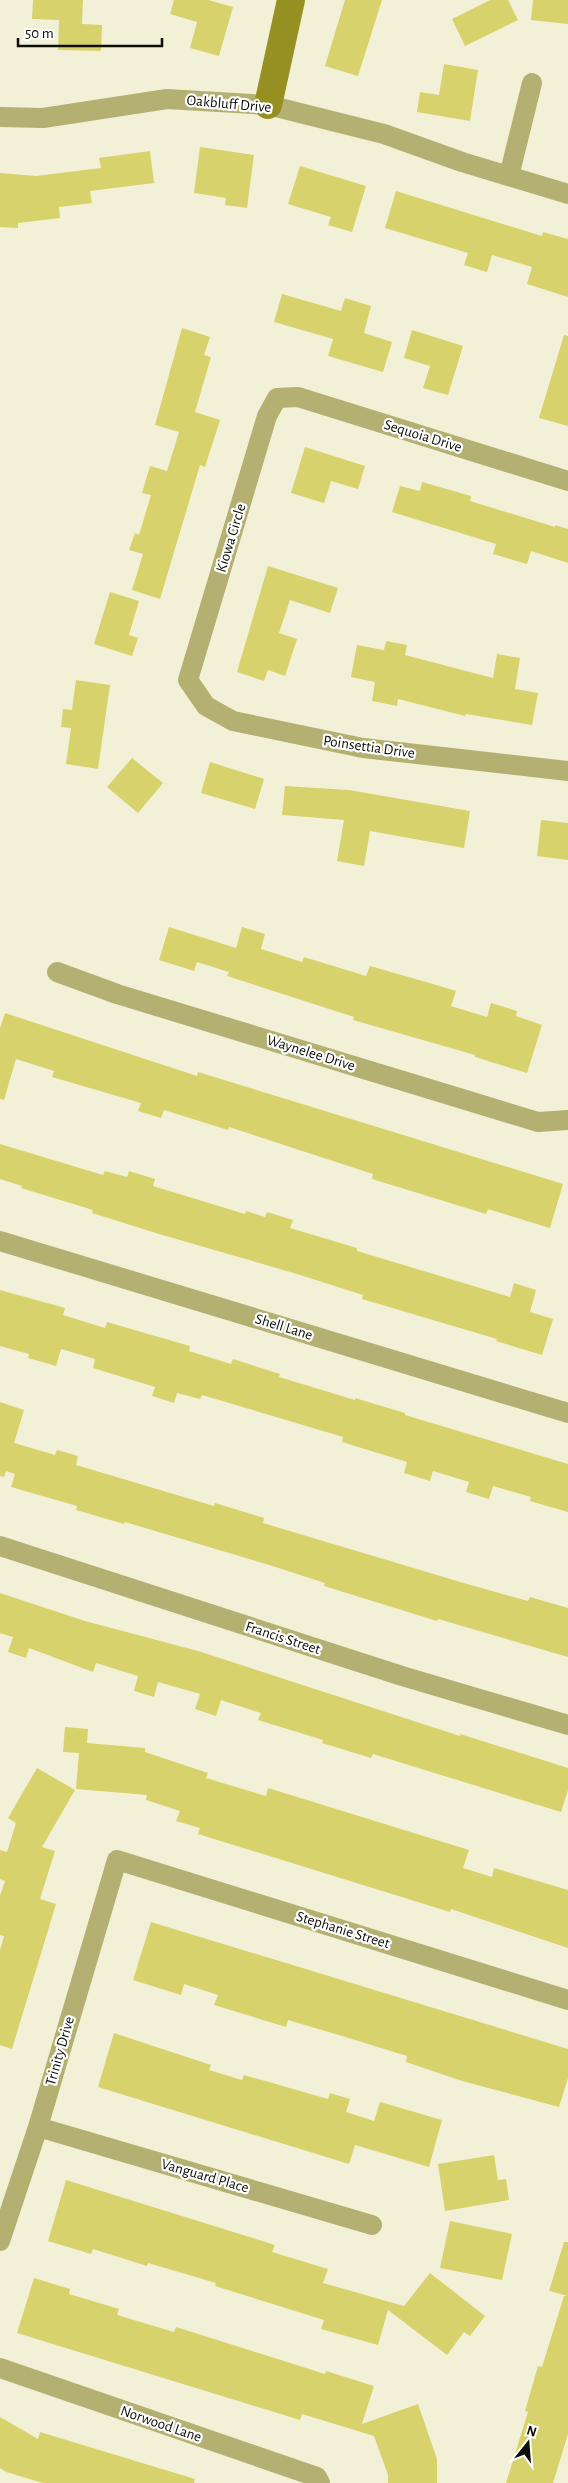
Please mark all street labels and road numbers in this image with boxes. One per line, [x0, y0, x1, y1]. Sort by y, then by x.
street label: Oakbluff Drive [186, 93, 272, 115]
street label: Sequoia Drive [382, 417, 464, 455]
street label: Kiowa Circle [213, 502, 249, 574]
street label: Poinsettia Drive [322, 733, 416, 761]
street label: Waynelee Drive [265, 1032, 357, 1074]
street label: Shell Lane [253, 1311, 315, 1343]
street label: Francis Street [244, 1619, 323, 1657]
street label: Stephanie Street [294, 1909, 392, 1951]
street label: Trinity Drive [43, 2015, 77, 2087]
street label: Vanguard Place [160, 2156, 250, 2196]
street label: Norwood Lane [118, 2403, 204, 2445]

